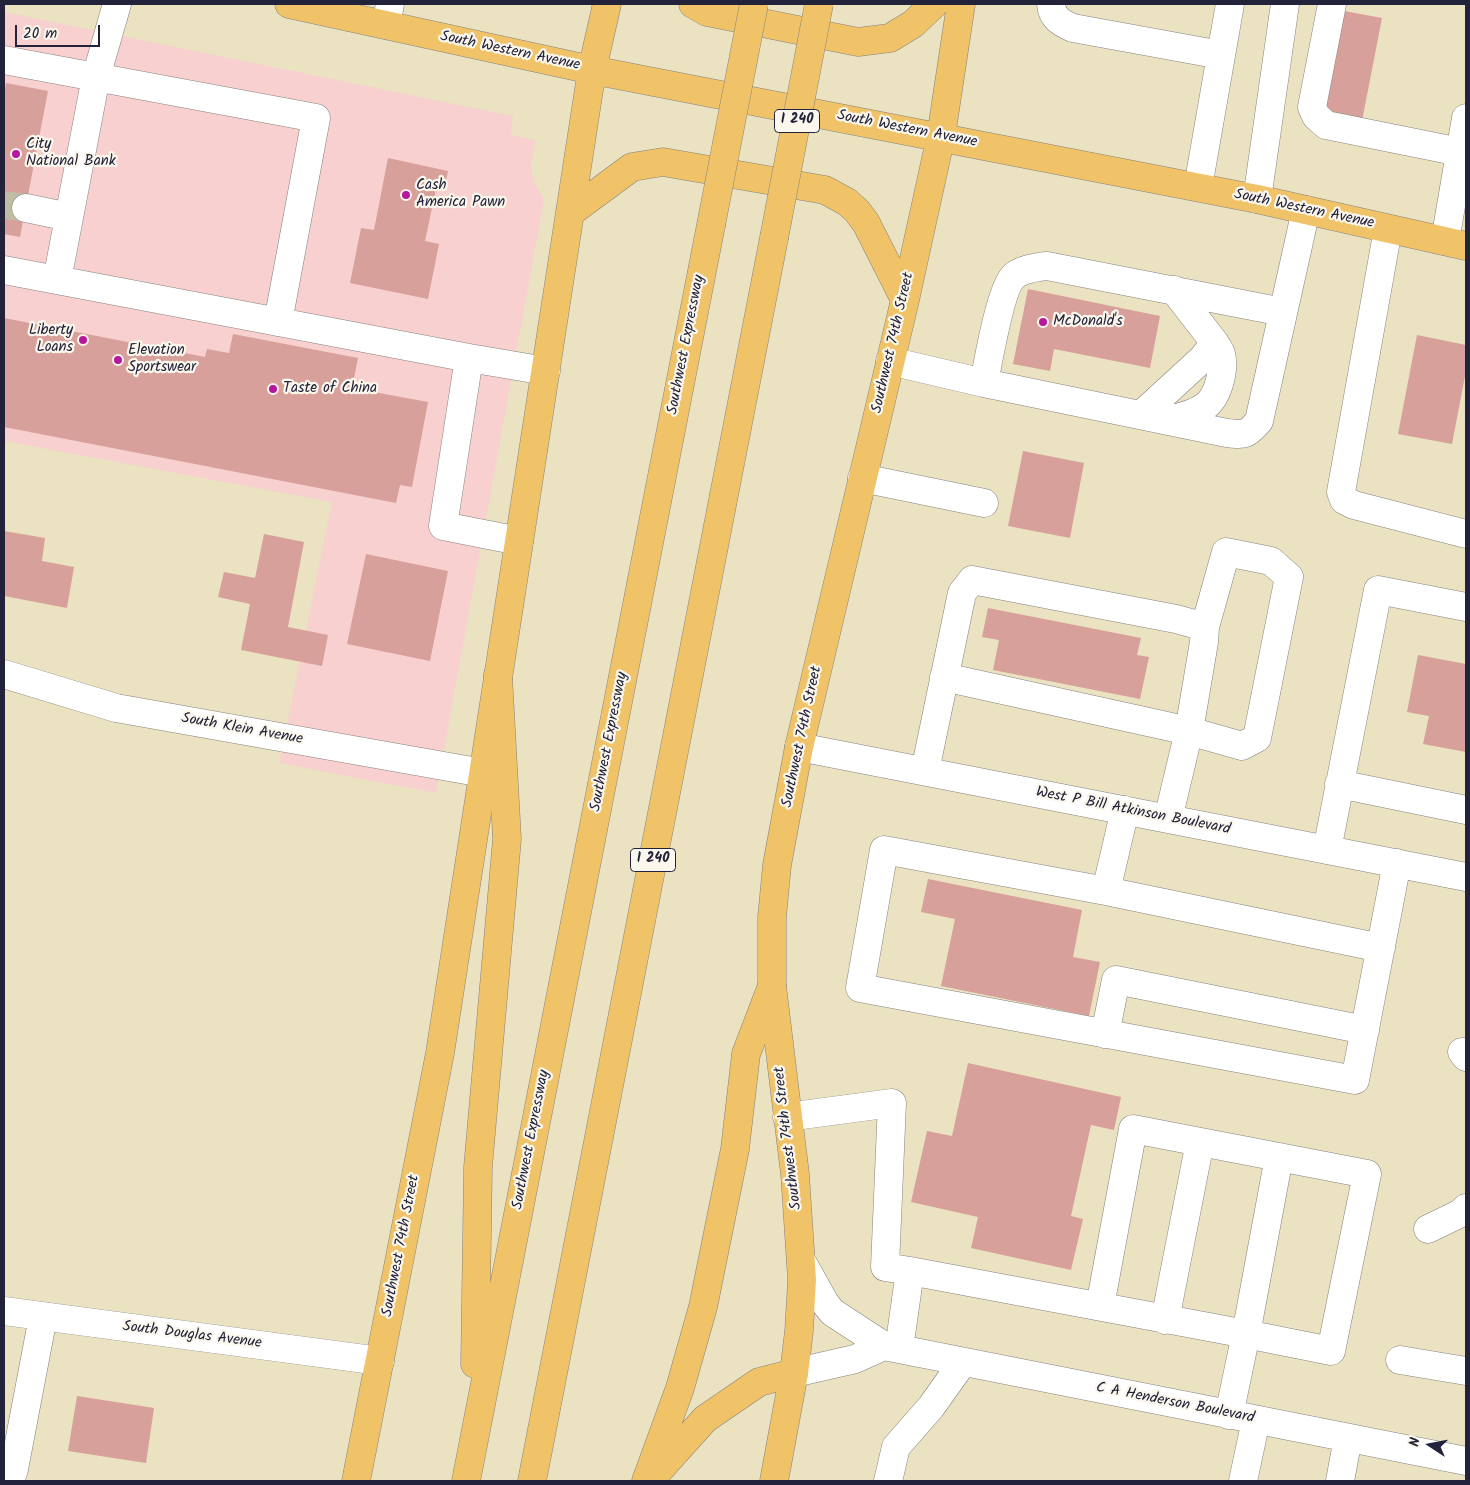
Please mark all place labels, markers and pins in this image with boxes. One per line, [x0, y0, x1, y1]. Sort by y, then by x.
place label: City National Bank [26, 136, 116, 171]
marker: City National Bank [10, 148, 22, 160]
place label: Cash America Pawn [416, 177, 505, 212]
marker: Cash America Pawn [400, 189, 412, 201]
place label: McDonald's [1053, 313, 1123, 331]
marker: McDonald's [1037, 316, 1049, 328]
place label: Liberty Loans [29, 322, 73, 357]
marker: Liberty Loans [77, 334, 89, 346]
place label: Elevation Sportswear [128, 342, 196, 377]
marker: Elevation Sportswear [112, 354, 124, 366]
place label: Taste of China [283, 380, 377, 398]
marker: Taste of China [267, 383, 279, 395]

